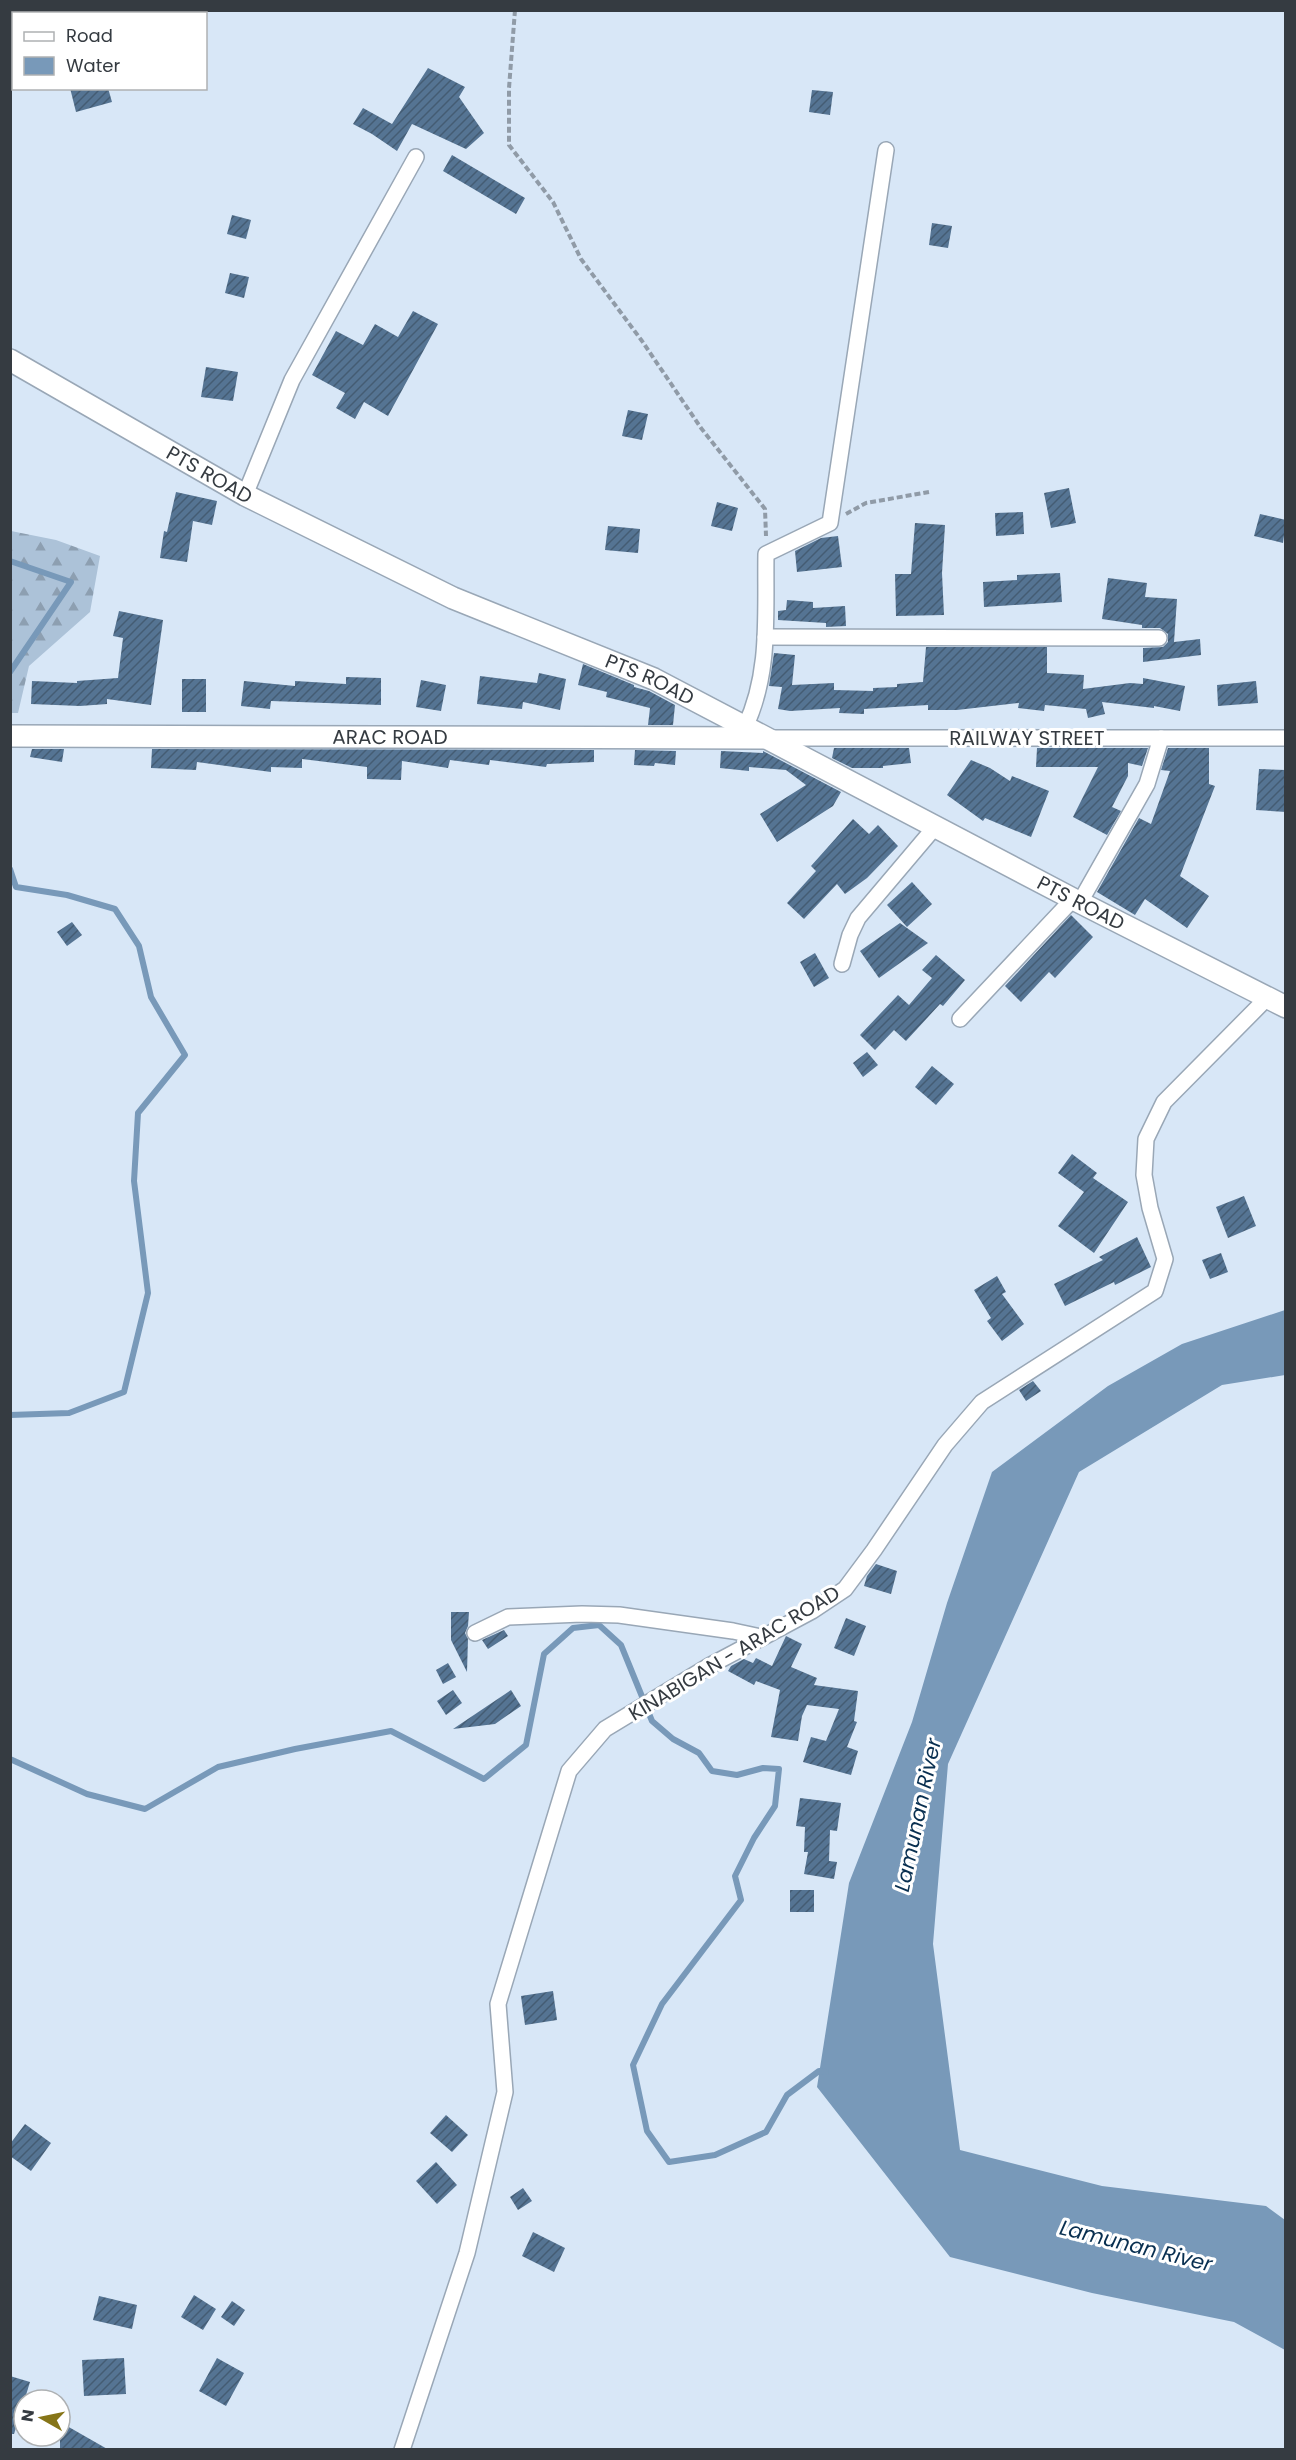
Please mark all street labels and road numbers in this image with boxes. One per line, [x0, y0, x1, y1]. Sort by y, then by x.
street label: PTS ROAD [161, 439, 258, 510]
street label: PTS ROAD [601, 647, 699, 712]
street label: ARAC ROAD [332, 723, 448, 751]
street label: RAILWAY STREET [949, 724, 1105, 752]
street label: PTS ROAD [1032, 869, 1130, 937]
street label: KINABIGAN - ARAC ROAD [623, 1579, 845, 1727]

